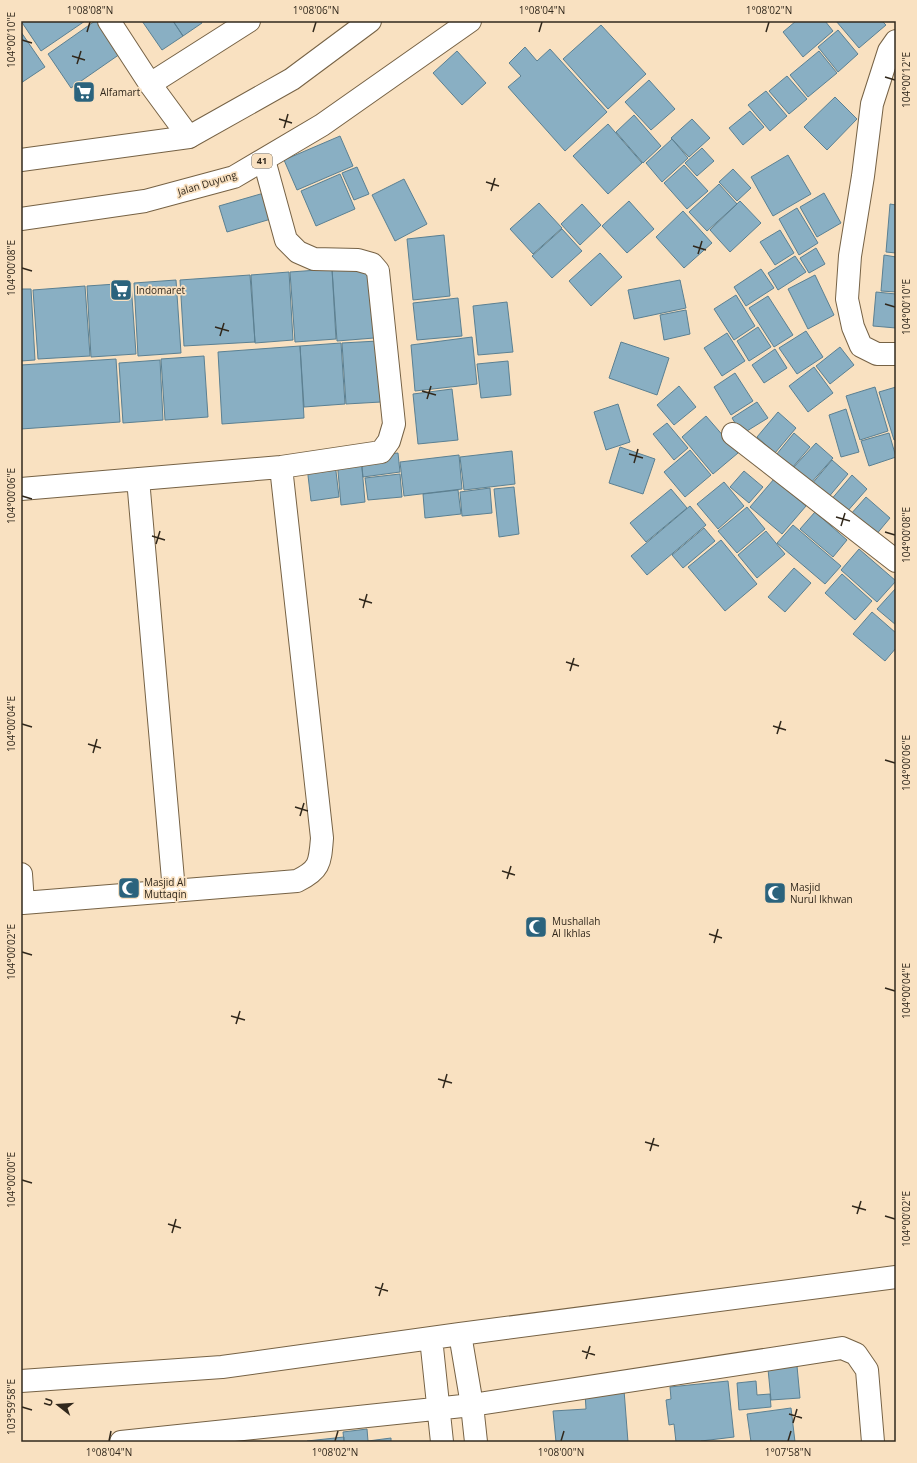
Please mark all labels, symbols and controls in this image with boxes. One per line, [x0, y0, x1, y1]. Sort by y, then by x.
text: 1°08'08"N [67, 3, 113, 17]
text: 1°08'06"N [293, 3, 339, 17]
text: 1°08'04"N [519, 3, 565, 17]
text: 1°08'02"N [746, 3, 792, 17]
text: 104°00'10"E [4, 12, 18, 68]
text: 104°00'12"E [899, 52, 913, 108]
supermarket icon: Alfamart [71, 79, 97, 105]
place label: Alfamart [100, 85, 141, 99]
road number: 41 [252, 154, 272, 168]
street label: Jalan Duyung [175, 167, 239, 199]
text: 104°00'08"E [4, 240, 18, 296]
supermarket icon: Indomaret [108, 277, 134, 303]
text: 104°00'10"E [899, 279, 913, 335]
place label: Indomaret [136, 283, 186, 297]
text: 104°00'06"E [4, 468, 18, 524]
text: 104°00'08"E [899, 507, 913, 563]
text: 104°00'04"E [4, 696, 18, 752]
text: 104°00'06"E [899, 735, 913, 791]
mosque icon: Masjid Al Muttaqin [116, 875, 142, 901]
place label: Masjid Al Muttaqin [144, 875, 187, 901]
mosque icon: Masjid Nurul Ikhwan [762, 880, 788, 906]
place label: Masjid Nurul Ikhwan [790, 880, 853, 906]
mosque icon: Mushallah Al Ikhlas [523, 914, 549, 940]
place label: Mushallah Al Ikhlas [552, 914, 600, 940]
text: 104°00'02"E [4, 924, 18, 980]
text: 104°00'04"E [899, 963, 913, 1019]
text: 104°00'00"E [4, 1152, 18, 1208]
text: 104°00'02"E [899, 1191, 913, 1247]
text: 103°59'58"E [4, 1379, 18, 1435]
north arrow [38, 1385, 78, 1425]
text: U [40, 1396, 56, 1408]
text: 1°08'04"N [86, 1445, 132, 1459]
text: 1°08'02"N [312, 1445, 358, 1459]
text: 1°08'00"N [538, 1445, 584, 1459]
text: 1°07'58"N [765, 1445, 811, 1459]

